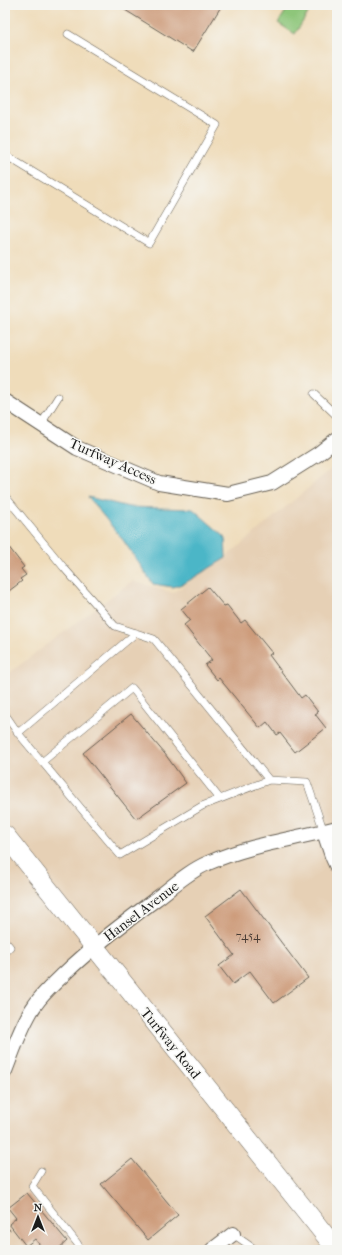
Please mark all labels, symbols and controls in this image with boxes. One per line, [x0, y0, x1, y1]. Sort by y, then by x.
street label: Turfway Access [67, 435, 159, 488]
street label: Hansel Avenue [100, 878, 182, 945]
house number: 7454 [236, 929, 261, 943]
street label: Turfway Road [137, 1005, 205, 1082]
north arrow [18, 1197, 58, 1237]
text: N [34, 1201, 43, 1214]

